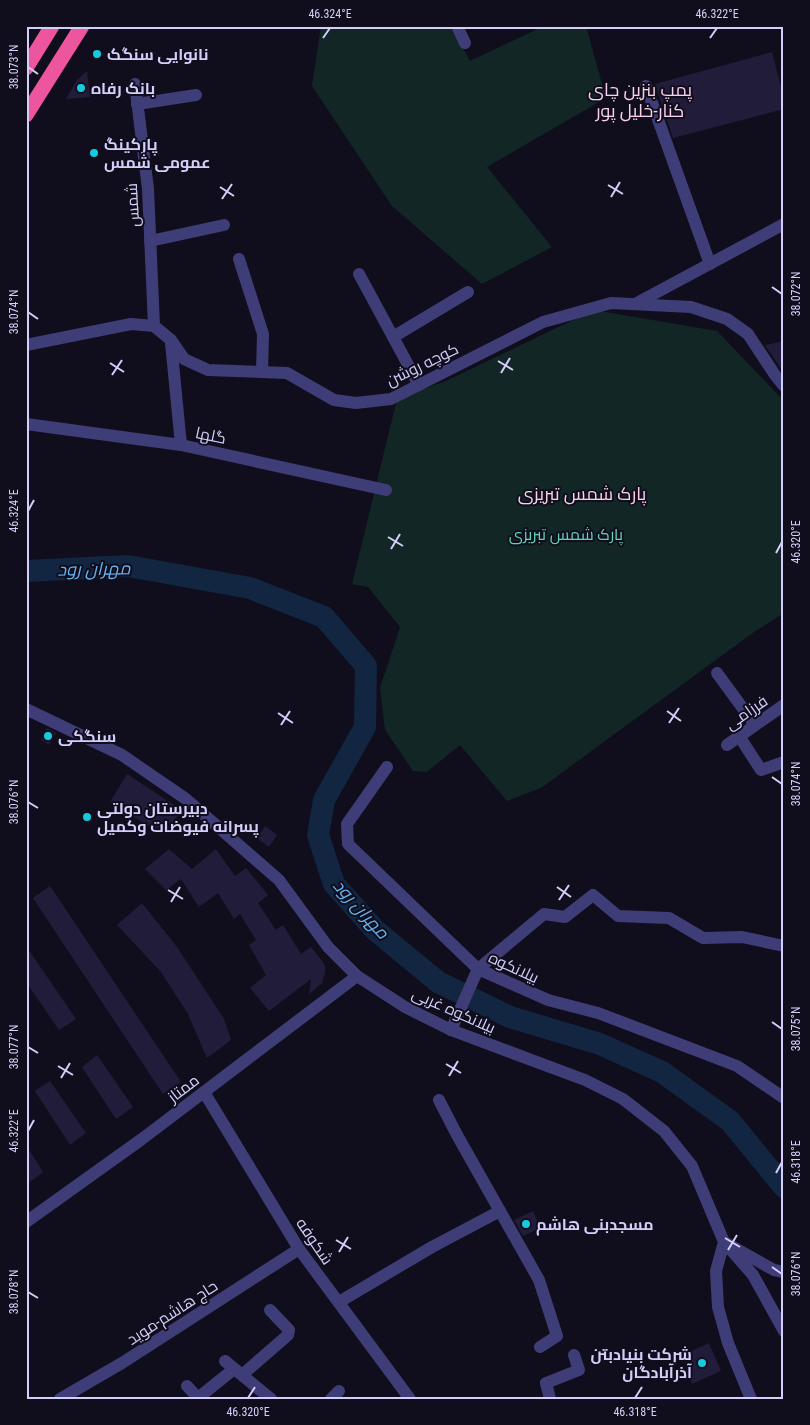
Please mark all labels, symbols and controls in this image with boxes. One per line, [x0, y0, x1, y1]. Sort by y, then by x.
text: 46.324°E [308, 7, 352, 21]
text: 46.322°E [695, 7, 739, 21]
text: 38.073°N [7, 45, 21, 89]
place label: نانوایی سنگک [107, 45, 208, 64]
marker: نانوایی سنگک [91, 48, 103, 60]
place label: بانک رفاه [91, 79, 155, 98]
district label: پمپ بنزین چای کنار-خلیل پور [588, 79, 692, 123]
marker: بانک رفاه [75, 82, 87, 94]
place label: پارکینگ عمومی شمس [104, 135, 210, 172]
marker: پارکینگ عمومی شمس [88, 147, 100, 159]
street label: شمس [122, 182, 144, 227]
text: 38.072°N [789, 272, 803, 316]
text: 38.074°N [7, 290, 21, 334]
street label: کوچه روشن [383, 339, 462, 392]
street label: گلها [194, 423, 228, 449]
district label: پارک شمس تبریزی [518, 483, 646, 506]
text: 46.324°E [7, 489, 21, 533]
text: 46.320°E [789, 520, 803, 564]
park label: پارک شمس تبریزی [509, 525, 624, 546]
water label: مهران رود [57, 557, 131, 581]
street label: فرزامی [721, 691, 772, 735]
place label: سنگکی [58, 727, 116, 746]
marker: سنگکی [42, 730, 54, 742]
text: 38.074°N [789, 762, 803, 806]
text: 38.076°N [7, 780, 21, 824]
place label: دبیرستان دولتی پسرانه فیوضات وکمیل [97, 799, 259, 838]
marker: دبیرستان دولتی پسرانه فیوضات وکمیل [81, 811, 93, 823]
water label: مهران رود [328, 875, 394, 944]
street label: بیلانکوه [486, 948, 542, 987]
street label: بیلانکوه غربی [409, 984, 499, 1038]
text: 38.075°N [789, 1007, 803, 1051]
text: 38.077°N [7, 1025, 21, 1069]
street label: ممتاز [163, 1070, 203, 1107]
text: 46.322°E [7, 1109, 21, 1153]
text: 46.318°E [789, 1140, 803, 1184]
street label: شکوفه [292, 1214, 337, 1268]
place label: مسجدبنی هاشم [536, 1215, 654, 1236]
marker: مسجدبنی هاشم [520, 1218, 532, 1230]
text: 38.076°N [789, 1252, 803, 1296]
text: 38.078°N [7, 1270, 21, 1314]
street label: حاج هاشم-موید [123, 1276, 222, 1350]
place label: شرکت بنیادبتن آذرآبادگان [590, 1345, 692, 1382]
marker: شرکت بنیادبتن آذرآبادگان [696, 1357, 708, 1369]
text: 46.320°E [226, 1405, 270, 1419]
text: 46.318°E [613, 1405, 657, 1419]

